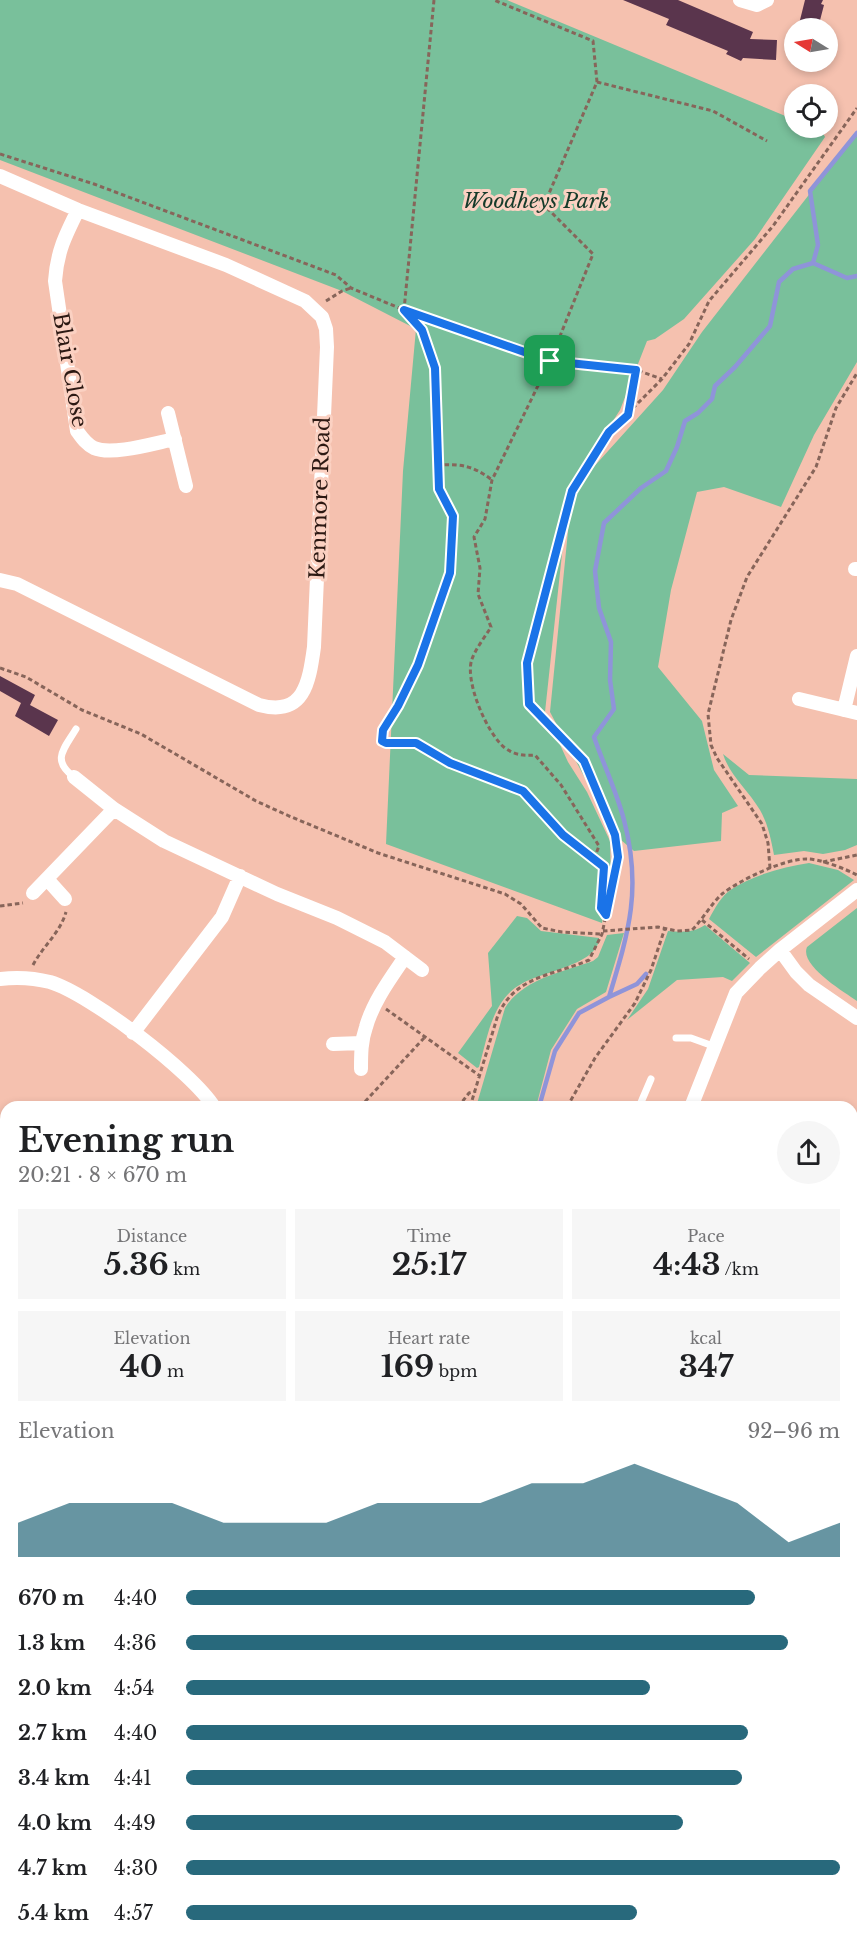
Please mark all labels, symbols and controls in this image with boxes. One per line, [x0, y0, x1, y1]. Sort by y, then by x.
north arrow [784, 18, 838, 72]
map controls [784, 18, 838, 138]
button: locate [784, 84, 838, 138]
park label: Woodheys Park [463, 188, 609, 214]
street label: Blair Close [47, 311, 93, 429]
pin [524, 335, 575, 386]
icon: arrive [533, 344, 566, 377]
street label: Kenmore Road [304, 416, 336, 580]
text: Evening run [18, 1120, 234, 1161]
button: share [777, 1121, 840, 1184]
text: 20:21 · 8 × 670 m [18, 1163, 187, 1187]
text: Distance [117, 1226, 187, 1246]
text: Time [407, 1226, 451, 1246]
text: Pace [687, 1226, 725, 1246]
text: 5.36 [104, 1246, 169, 1283]
text: 25:17 [392, 1246, 466, 1283]
text: 4:43 [653, 1246, 721, 1283]
text: km [169, 1259, 200, 1279]
text: /km [721, 1259, 759, 1279]
text: Elevation [113, 1328, 191, 1348]
text: Heart rate [388, 1328, 470, 1348]
text: kcal [690, 1328, 722, 1348]
text: 40 [120, 1348, 162, 1385]
text: 169 [381, 1348, 434, 1385]
text: 347 [679, 1348, 733, 1385]
text: m [162, 1361, 184, 1381]
text: bpm [434, 1361, 477, 1381]
text: Elevation [18, 1419, 115, 1443]
text: 92–96 m [747, 1419, 840, 1443]
text: 670 m [18, 1586, 84, 1610]
text: 4:40 [114, 1586, 157, 1610]
text: 1.3 km [18, 1631, 85, 1655]
text: 4:36 [114, 1631, 157, 1655]
text: 2.0 km [18, 1676, 92, 1700]
text: 4:54 [114, 1676, 154, 1700]
text: 2.7 km [18, 1721, 87, 1745]
text: 4:40 [114, 1721, 157, 1745]
text: 3.4 km [18, 1766, 90, 1790]
text: 4:41 [114, 1766, 152, 1790]
text: 4.0 km [18, 1811, 92, 1835]
text: 4:49 [114, 1811, 156, 1835]
text: 4.7 km [18, 1856, 87, 1880]
text: 4:30 [114, 1856, 158, 1880]
text: 5.4 km [18, 1901, 89, 1925]
text: 4:57 [114, 1901, 153, 1925]

